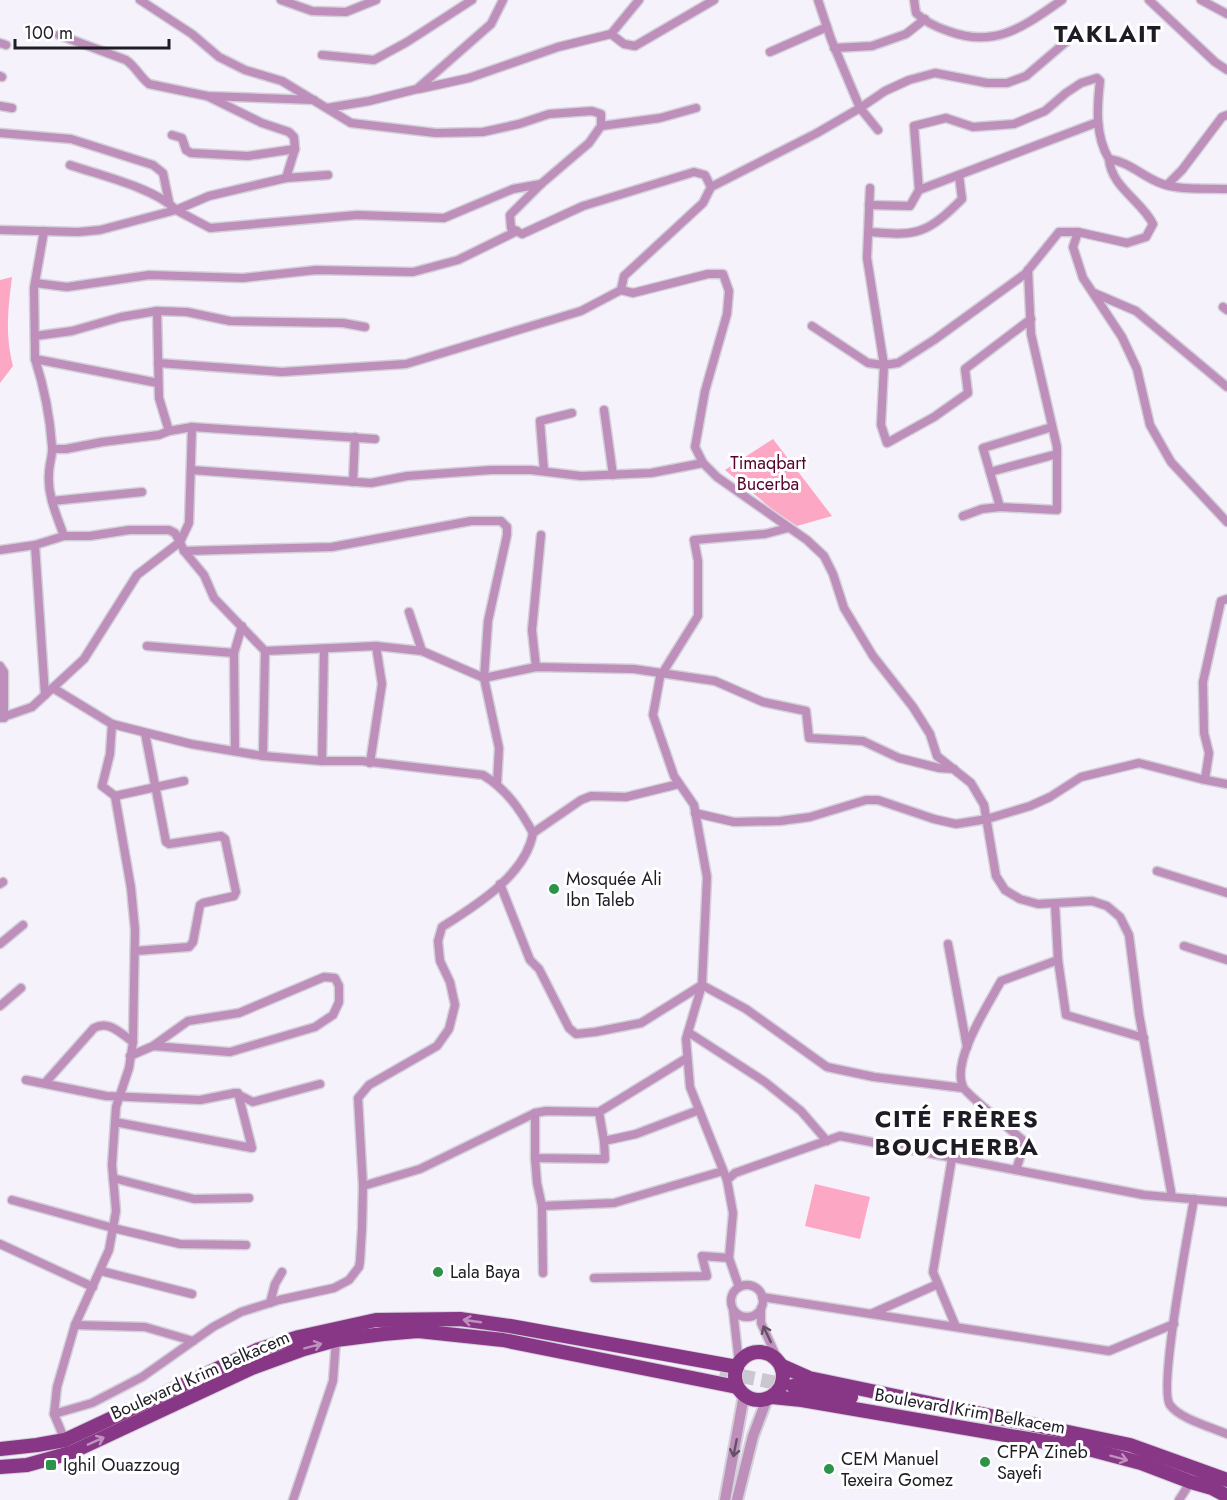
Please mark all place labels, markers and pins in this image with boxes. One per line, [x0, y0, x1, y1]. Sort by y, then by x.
place label: Mosquée Ali Ibn Taleb [566, 866, 662, 913]
marker: Mosquée Ali Ibn Taleb [547, 882, 561, 896]
place label: Lala Baya [450, 1259, 520, 1285]
marker: Lala Baya [431, 1265, 445, 1279]
place label: CFPA Zineb Sayefi [997, 1439, 1088, 1486]
place label: CEM Manuel Texeira Gomez [841, 1446, 954, 1493]
place label: Ighil Ouazzoug [63, 1452, 180, 1478]
marker: CFPA Zineb Sayefi [978, 1455, 992, 1469]
marker: Ighil Ouazzoug [44, 1458, 58, 1472]
marker: CEM Manuel Texeira Gomez [822, 1462, 836, 1476]

